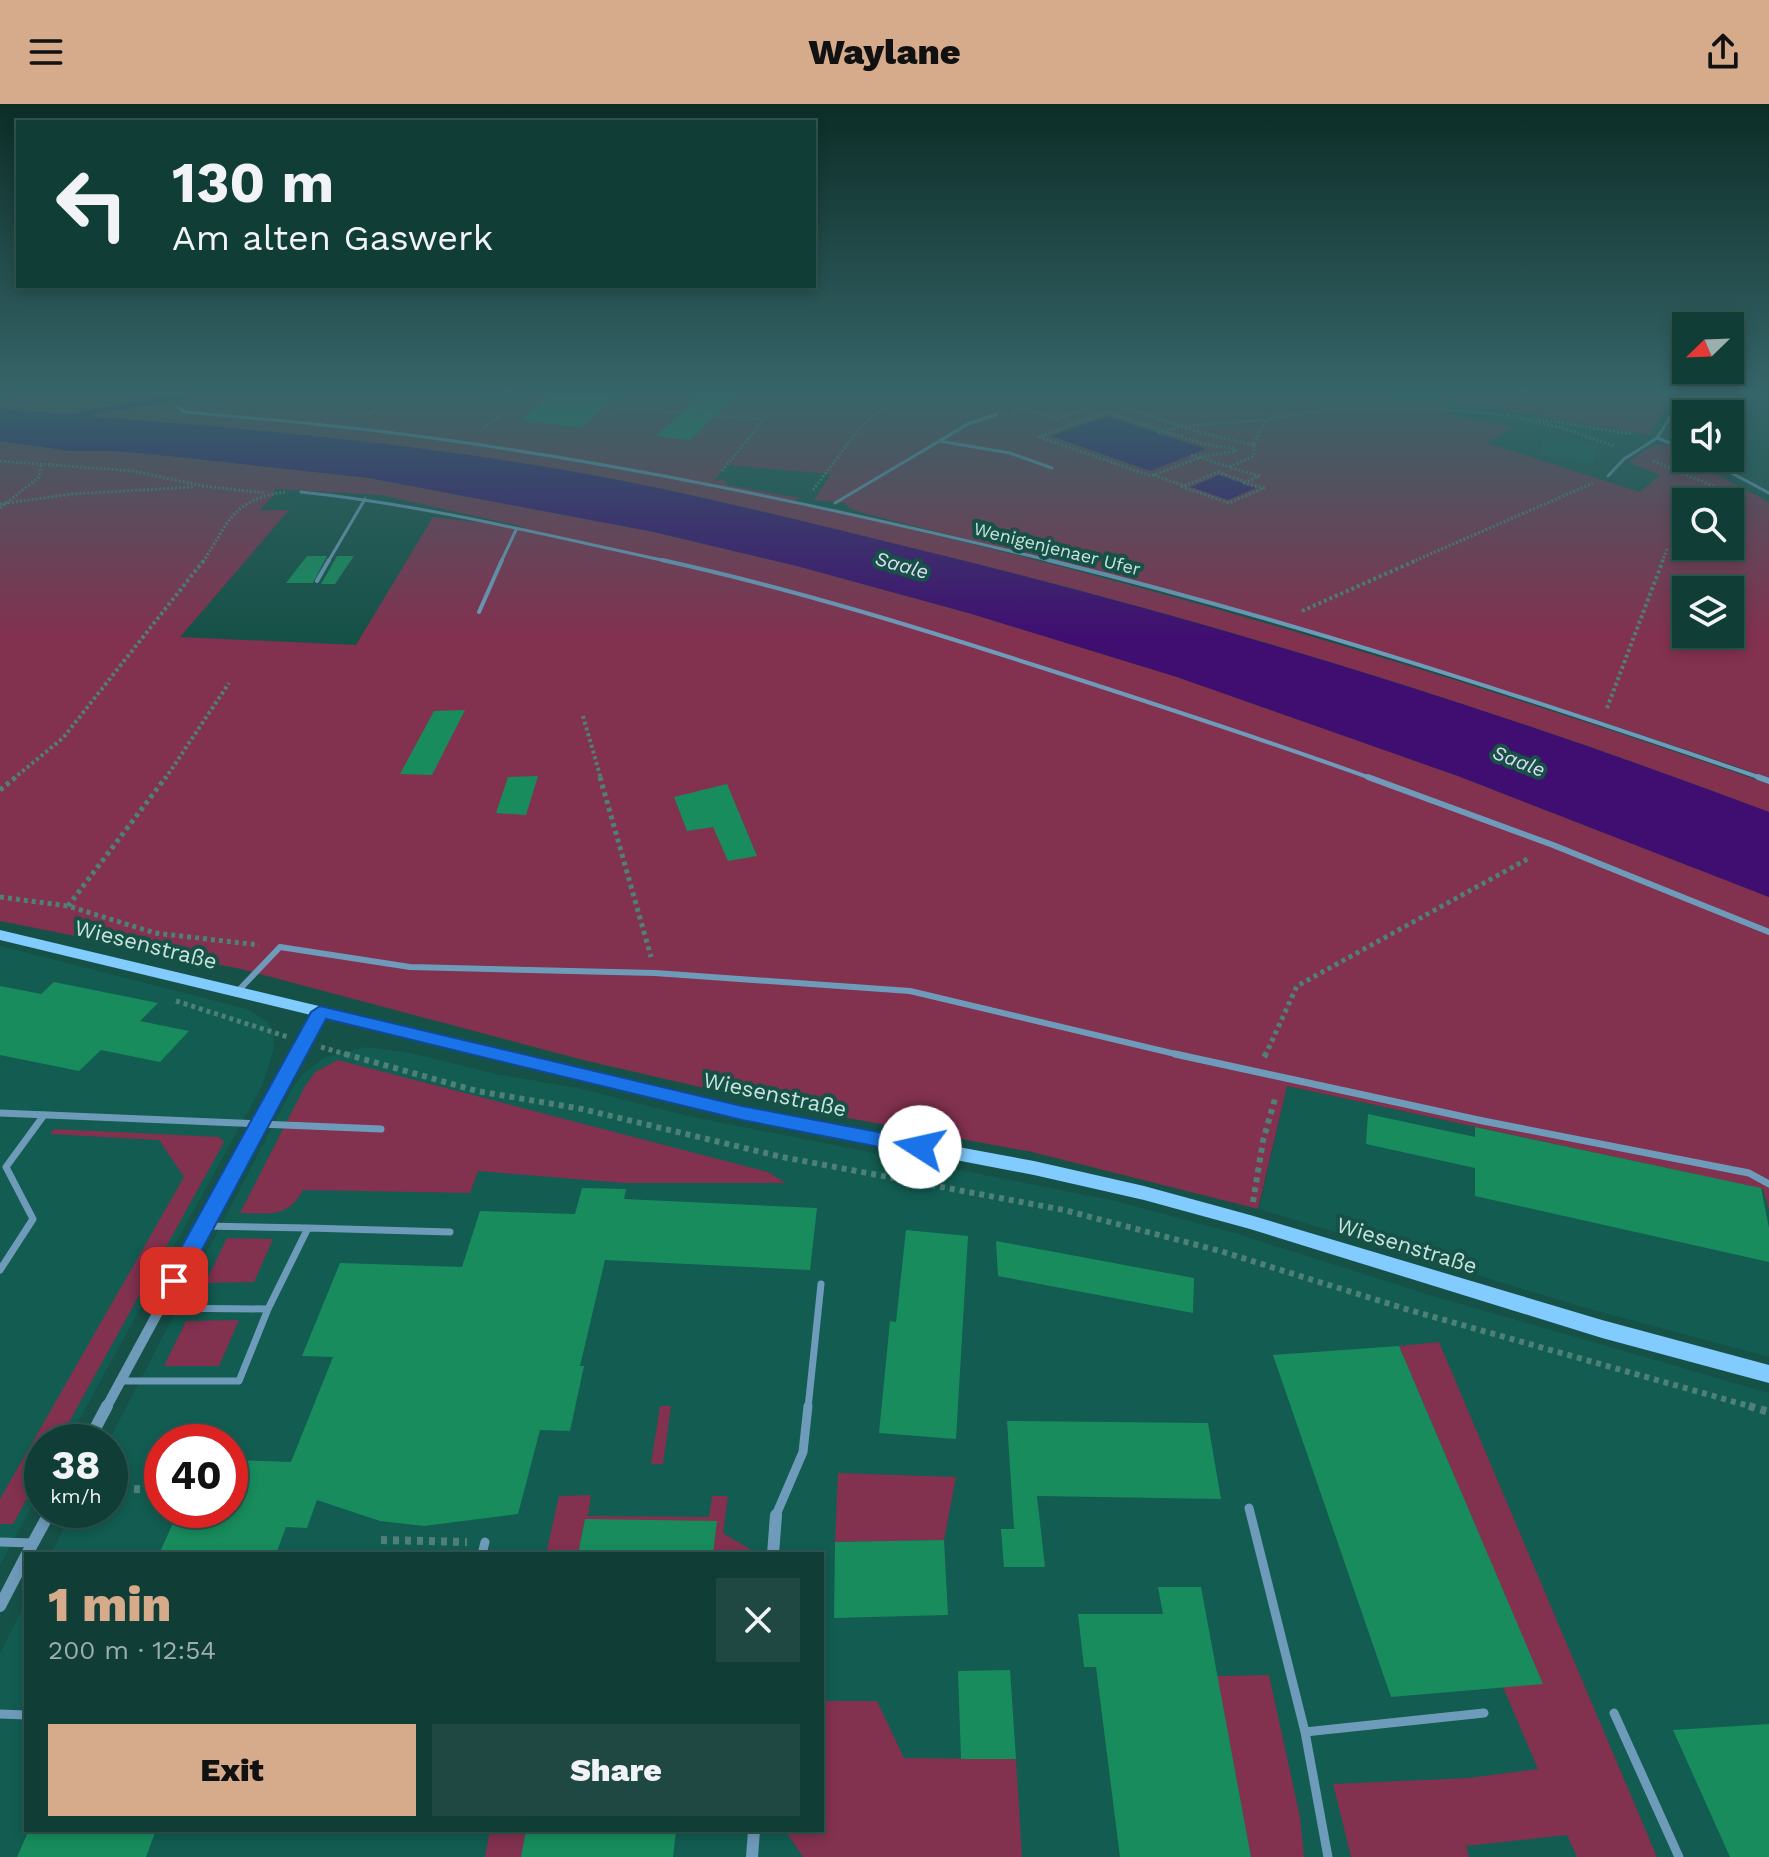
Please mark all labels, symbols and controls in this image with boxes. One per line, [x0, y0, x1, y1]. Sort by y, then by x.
icon: menu [24, 30, 68, 74]
icon: share [1701, 30, 1745, 74]
text: Waylane [808, 31, 961, 73]
text: 130 m [172, 150, 334, 216]
icon: left [40, 152, 144, 256]
text: Am alten Gaswerk [172, 217, 493, 259]
north arrow [1672, 312, 1744, 384]
map controls [1672, 312, 1744, 648]
button: sound [1672, 400, 1744, 472]
button: search [1672, 488, 1744, 560]
street label: Wenigenjenaer Ufer [971, 518, 1143, 579]
water label: Saale [872, 546, 932, 584]
button: layers [1672, 576, 1744, 648]
water label: Saale [1489, 740, 1549, 782]
street label: Wiesenstraße [72, 915, 220, 974]
street label: Wiesenstraße [701, 1067, 849, 1122]
position arrow [878, 1105, 962, 1189]
street label: Wiesenstraße [1333, 1212, 1480, 1279]
pin [140, 1247, 208, 1315]
icon: arrive [152, 1259, 196, 1303]
speed limit sign: 40 [144, 1424, 248, 1528]
text: 38 [52, 1442, 100, 1489]
text: km/h [50, 1484, 102, 1508]
text: 1 min [48, 1576, 171, 1633]
button: close [716, 1578, 800, 1662]
text: 200 m · 12:54 [48, 1635, 216, 1665]
button: Exit [48, 1724, 416, 1816]
button: Share [432, 1724, 800, 1816]

